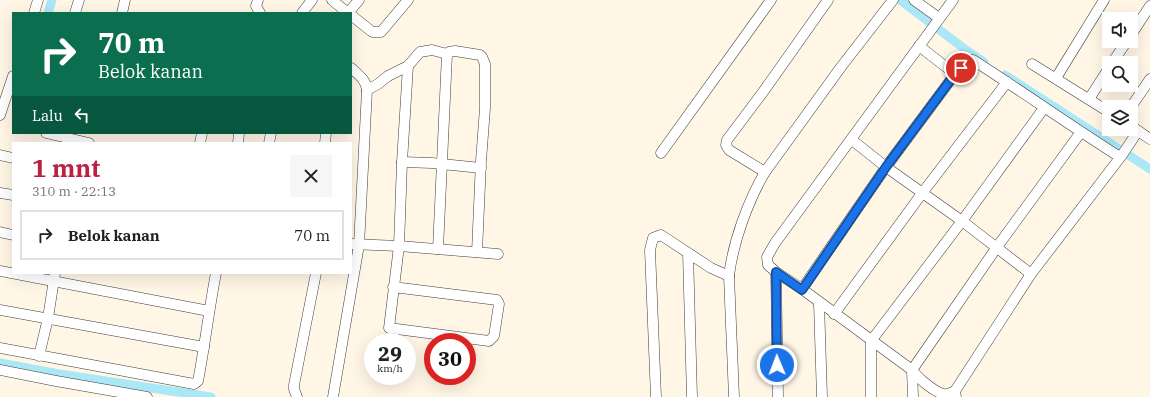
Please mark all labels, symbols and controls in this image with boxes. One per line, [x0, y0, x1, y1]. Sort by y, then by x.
map controls [1102, 12, 1138, 136]
button: sound [1102, 12, 1138, 48]
text: 70 m [98, 24, 165, 61]
icon: right [32, 28, 84, 80]
pin [944, 51, 978, 85]
button: search [1102, 56, 1138, 92]
icon: arrive [950, 57, 972, 79]
text: Belok kanan [98, 60, 203, 83]
button: layers [1102, 100, 1138, 136]
icon: left [71, 104, 93, 126]
text: Lalu [32, 106, 63, 125]
text: 1 mnt [32, 152, 100, 184]
button: close [290, 155, 332, 197]
text: 310 m · 22:13 [32, 183, 116, 200]
icon: right [34, 224, 56, 246]
text: Belok kanan [68, 226, 160, 245]
text: 70 m [294, 226, 330, 245]
speed limit sign: 30 [424, 333, 476, 385]
text: 29 [378, 340, 402, 367]
position arrow [756, 344, 798, 386]
text: km/h [377, 362, 403, 375]

